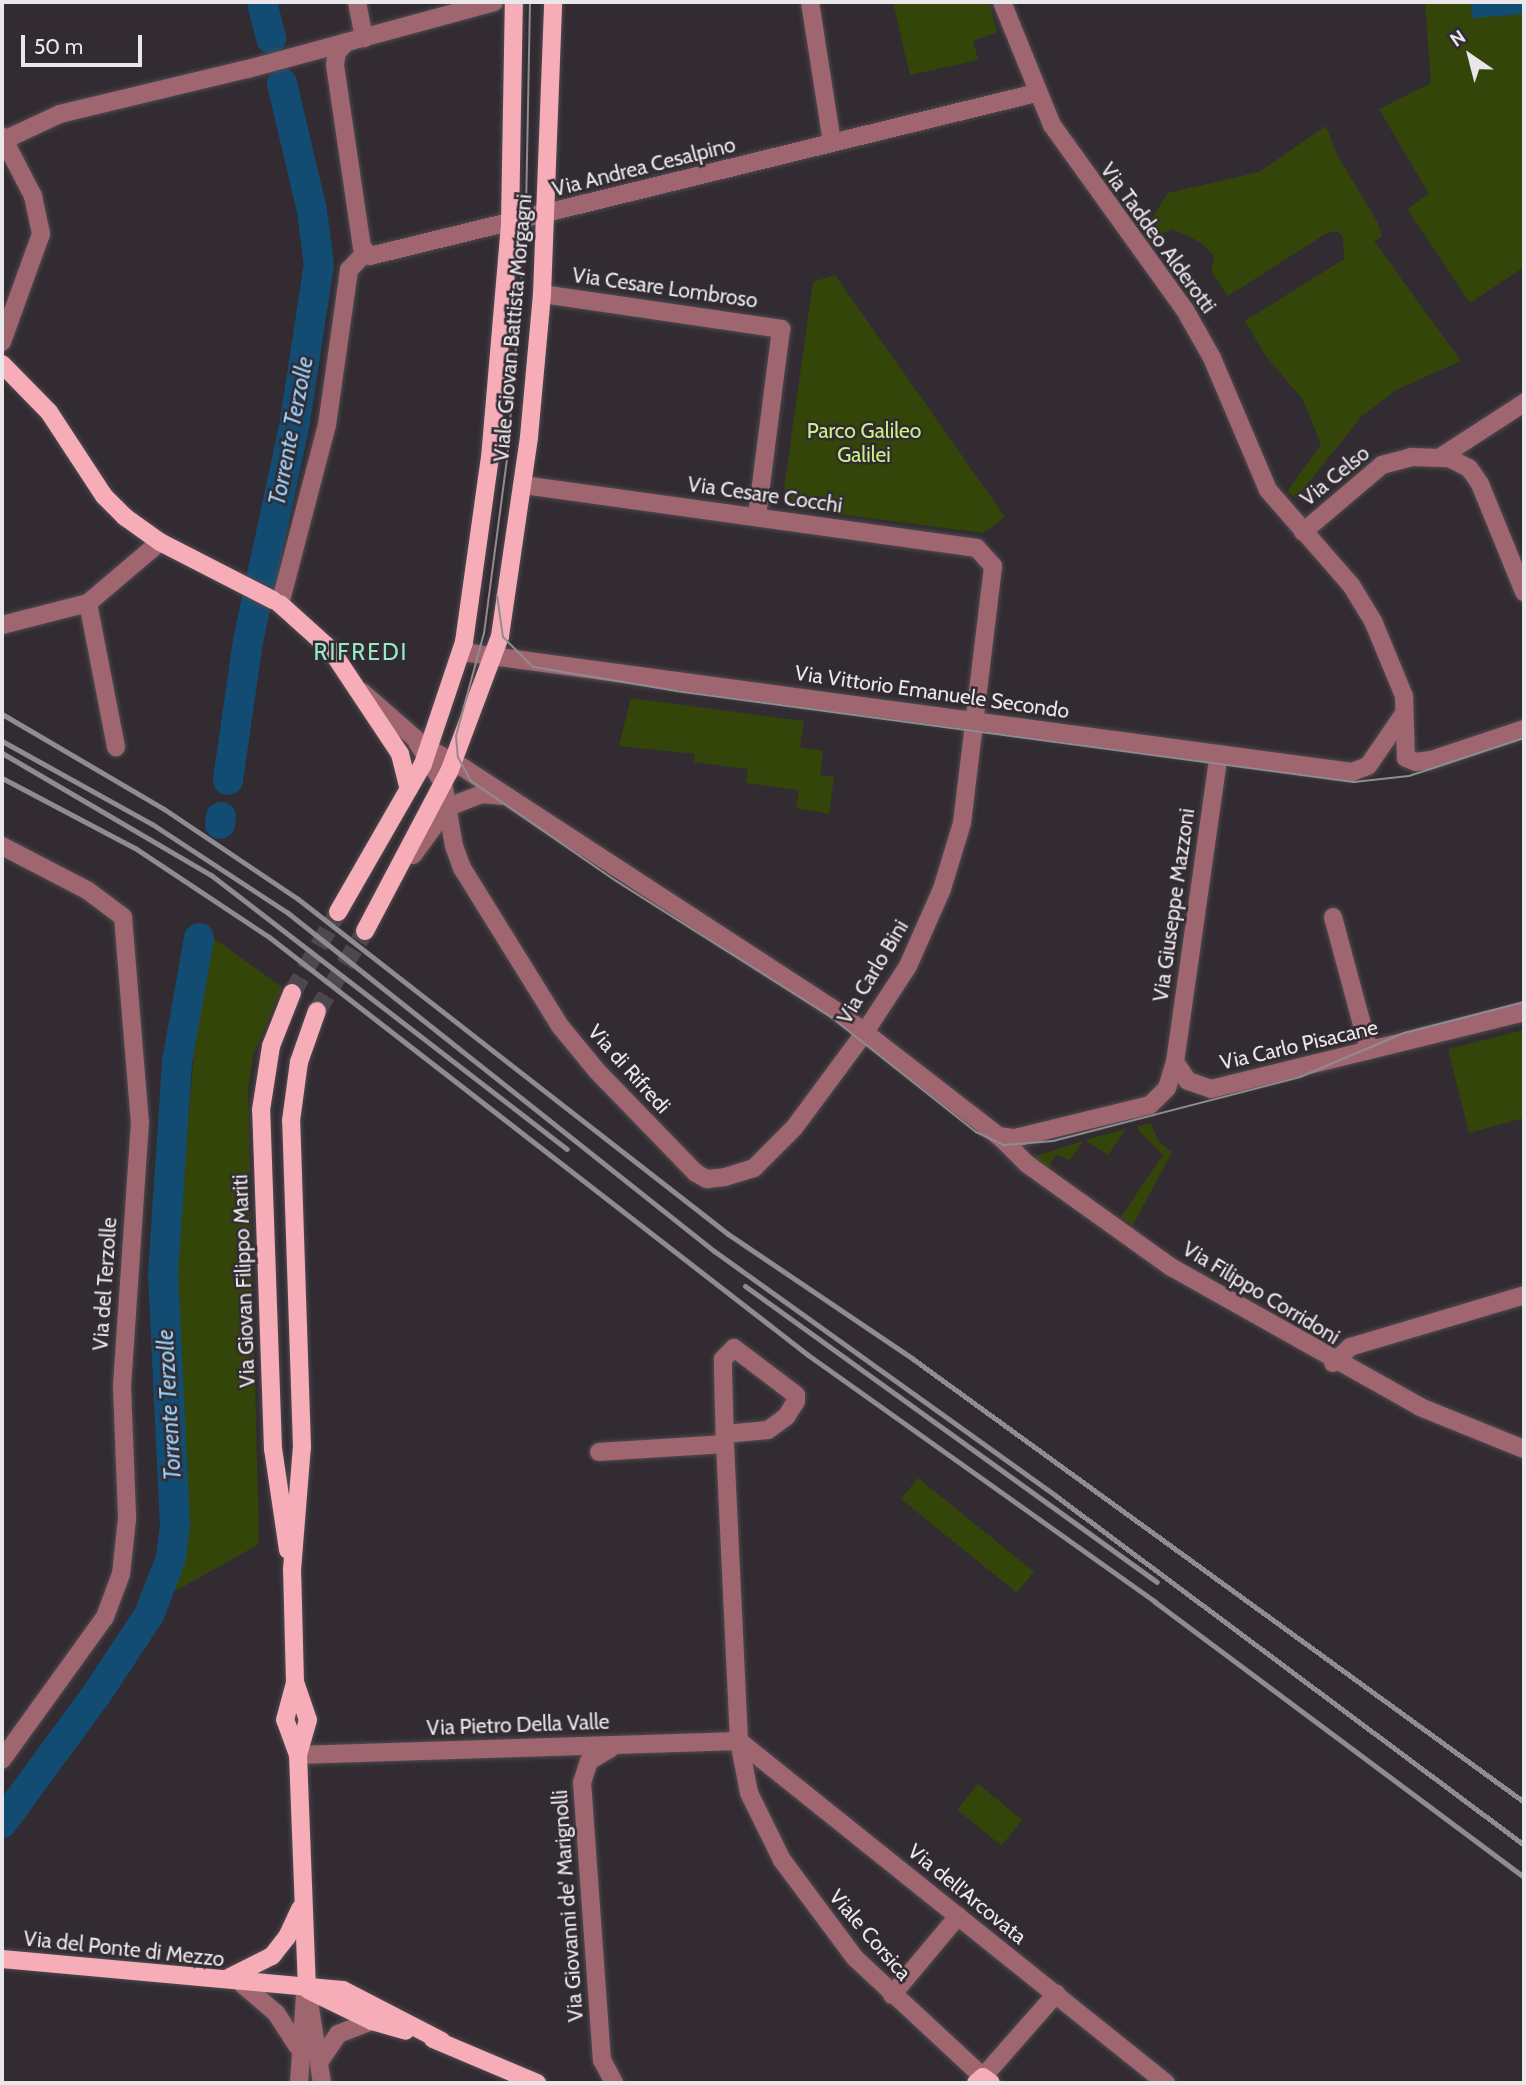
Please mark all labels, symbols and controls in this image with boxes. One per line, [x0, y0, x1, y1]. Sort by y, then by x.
scale bar [24, 21, 145, 65]
north arrow [1435, 21, 1505, 91]
text: N [1446, 25, 1470, 52]
text: 50 m [34, 34, 83, 59]
street label: Via Andrea Cesalpino [550, 132, 738, 202]
street label: Via Taddeo Alderotti [1095, 158, 1221, 318]
street label: Viale Giovan Battista Morgagni [489, 193, 537, 463]
street label: Via Cesare Lombroso [571, 263, 759, 313]
water label: Torrente Terzolle [263, 354, 319, 508]
park label: Parco Galileo Galilei [807, 418, 921, 468]
street label: Via Celso [1295, 441, 1375, 511]
street label: Via Cesare Cocchi [686, 472, 844, 518]
district label: RIFREDI [314, 638, 408, 666]
street label: Via Vittorio Emanuele Secondo [793, 660, 1071, 724]
street label: Via Giuseppe Mazzoni [1148, 807, 1200, 1003]
street label: Via Carlo Bini [832, 915, 914, 1029]
street label: Via Carlo Pisacane [1218, 1015, 1380, 1075]
street label: Via di Rifredi [583, 1019, 675, 1119]
street label: Via Giovan Filippo Mariti [228, 1174, 260, 1388]
street label: Via del Terzolle [88, 1216, 122, 1352]
street label: Via Filippo Corridoni [1178, 1236, 1344, 1350]
water label: Torrente Terzolle [151, 1329, 187, 1481]
street label: Via Pietro Della Valle [426, 1709, 610, 1741]
street label: Via Giovanni de' Marignolli [547, 1789, 589, 2023]
street label: Via dell'Arcovata [903, 1839, 1031, 1949]
street label: Viale Corsica [824, 1884, 916, 1986]
street label: Via del Ponte di Mezzo [22, 1926, 226, 1972]

